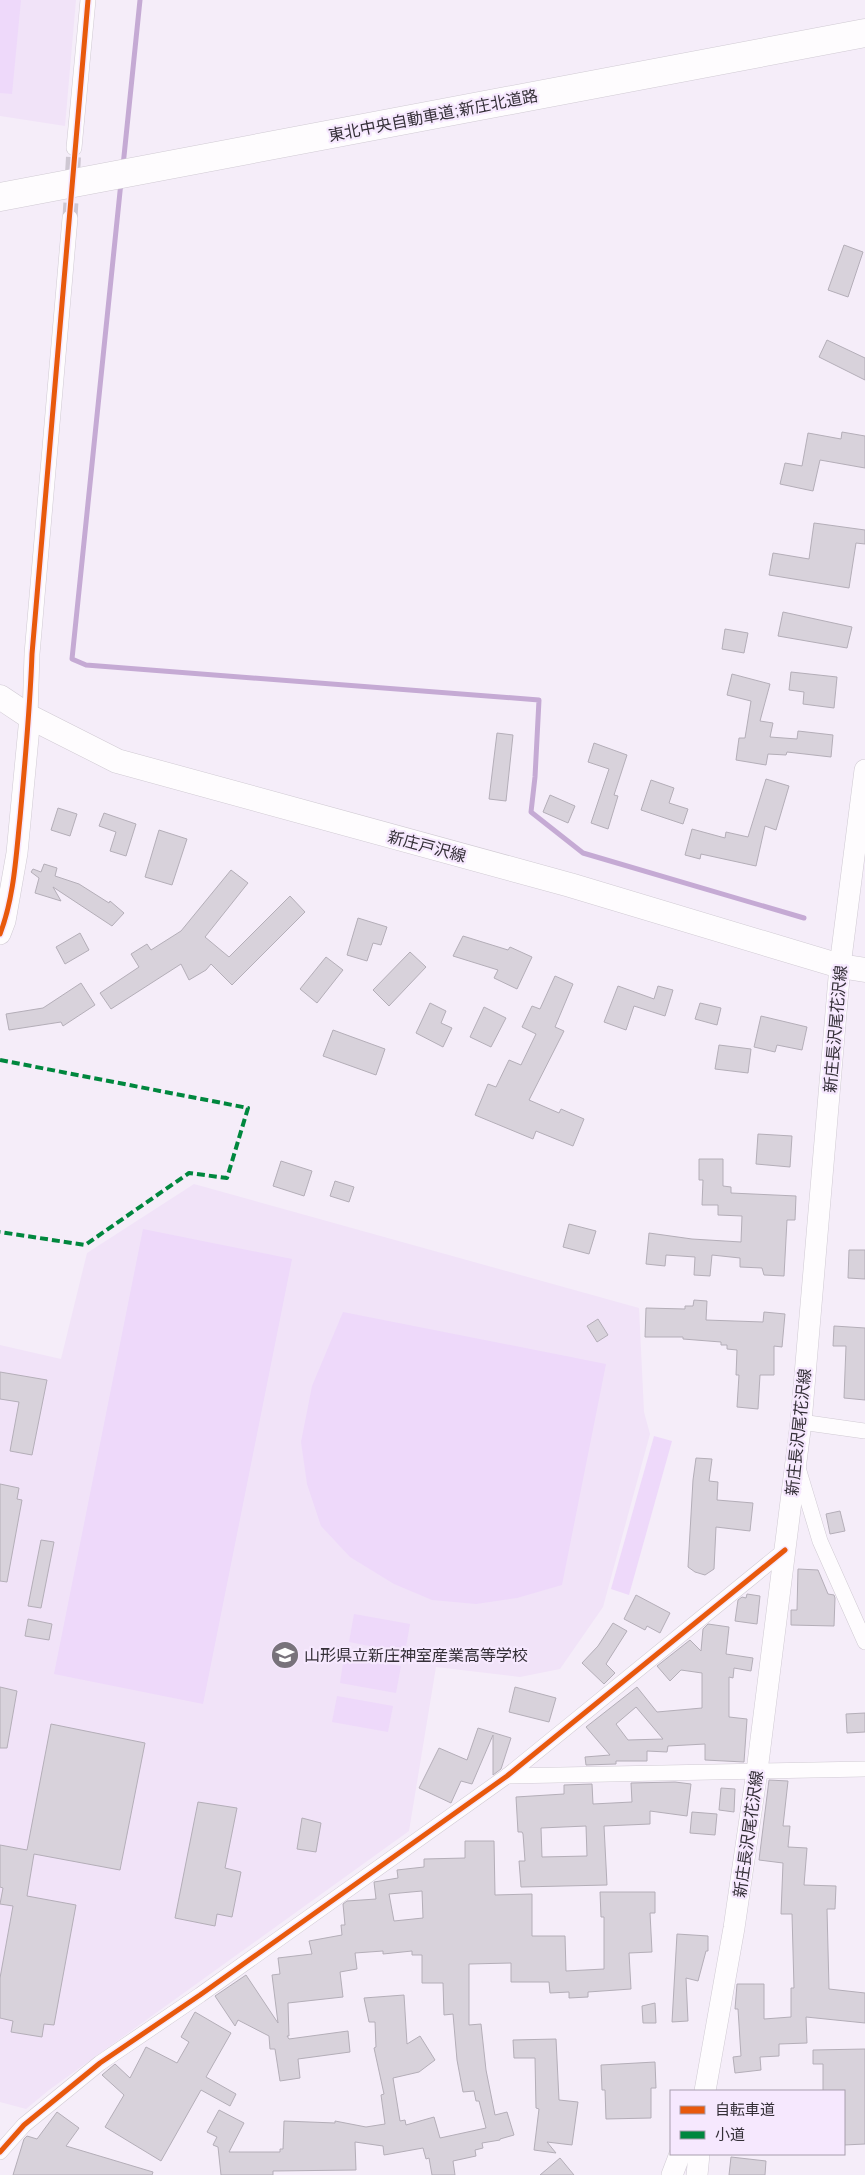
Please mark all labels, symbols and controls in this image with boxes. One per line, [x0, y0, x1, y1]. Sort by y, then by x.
street label: 東北中央自動車道;新庄北道路 [326, 84, 540, 146]
street label: 新庄戸沢線 [386, 825, 468, 867]
street label: 新庄長沢尾花沢線 [818, 964, 852, 1094]
street label: 新庄長沢尾花沢線 [780, 1367, 816, 1497]
school or university icon: 山形県立新庄神室産業高等学校 [270, 1640, 300, 1670]
place label: 山形県立新庄神室産業高等学校 [304, 1644, 528, 1666]
street label: 新庄長沢尾花沢線 [728, 1769, 768, 1899]
legend [670, 2090, 845, 2155]
text: 自転車道 [715, 2099, 775, 2120]
text: 小道 [715, 2124, 745, 2145]

